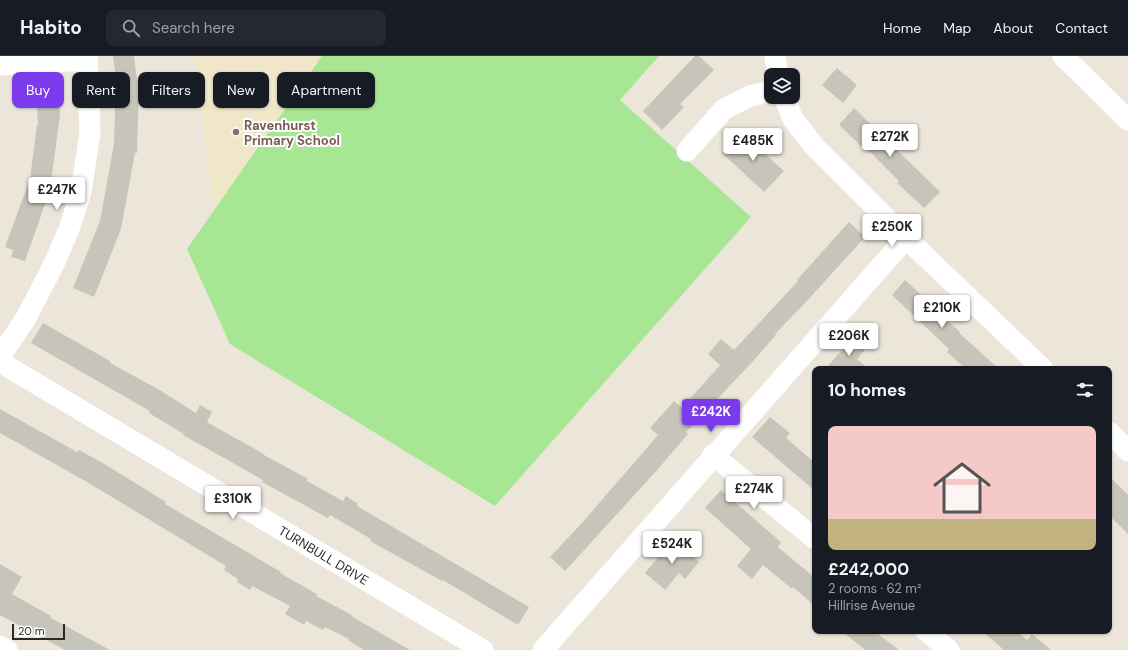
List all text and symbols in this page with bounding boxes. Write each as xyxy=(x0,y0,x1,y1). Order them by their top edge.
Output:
search box xyxy=(106,10,386,46)
text: Habito xyxy=(20,15,82,40)
icon: search xyxy=(120,17,142,39)
text: Search here xyxy=(152,18,235,38)
text: Home xyxy=(883,19,921,37)
text: Map xyxy=(943,19,971,37)
text: About xyxy=(993,19,1033,37)
text: Contact xyxy=(1055,19,1108,37)
map controls xyxy=(764,68,800,104)
button: layers xyxy=(764,68,800,104)
chip: Buy xyxy=(12,72,64,108)
chip: Rent xyxy=(72,72,130,108)
chip: Filters xyxy=(138,72,205,108)
chip: New xyxy=(213,72,269,108)
chip: Apartment xyxy=(277,72,375,108)
place label: Ravenhurst Primary School xyxy=(244,117,340,149)
pin: £272K xyxy=(862,124,918,158)
marker: Ravenhurst Primary School xyxy=(231,127,241,137)
pin: £485K xyxy=(725,128,781,162)
text: £272K xyxy=(871,128,909,145)
text: £485K xyxy=(732,132,774,149)
pin: £247K xyxy=(29,177,85,211)
text: £247K xyxy=(37,181,77,198)
pin: £250K xyxy=(864,214,920,248)
text: £250K xyxy=(871,218,913,235)
pin: £210K xyxy=(914,295,970,329)
text: £210K xyxy=(923,299,961,316)
pin: £206K xyxy=(821,323,877,357)
text: £206K xyxy=(828,327,870,344)
text: 10 homes xyxy=(828,379,906,401)
icon: filters xyxy=(1074,379,1096,401)
pin: £242K xyxy=(683,399,739,433)
text: £242K xyxy=(691,403,731,420)
icon: home xyxy=(926,452,998,524)
pin: £274K xyxy=(726,476,782,510)
text: £274K xyxy=(735,480,773,497)
pin: £310K xyxy=(205,486,261,520)
text: £310K xyxy=(214,490,252,507)
street label: TURNBULL DRIVE xyxy=(276,522,372,588)
pin: £524K xyxy=(644,531,700,565)
text: £524K xyxy=(652,535,692,552)
text: £242,000 xyxy=(828,558,909,580)
text: 2 rooms · 62 m² xyxy=(828,580,921,597)
text: Hillrise Avenue xyxy=(828,597,915,614)
scale bar xyxy=(12,622,65,641)
text: 20 m xyxy=(18,624,44,638)

